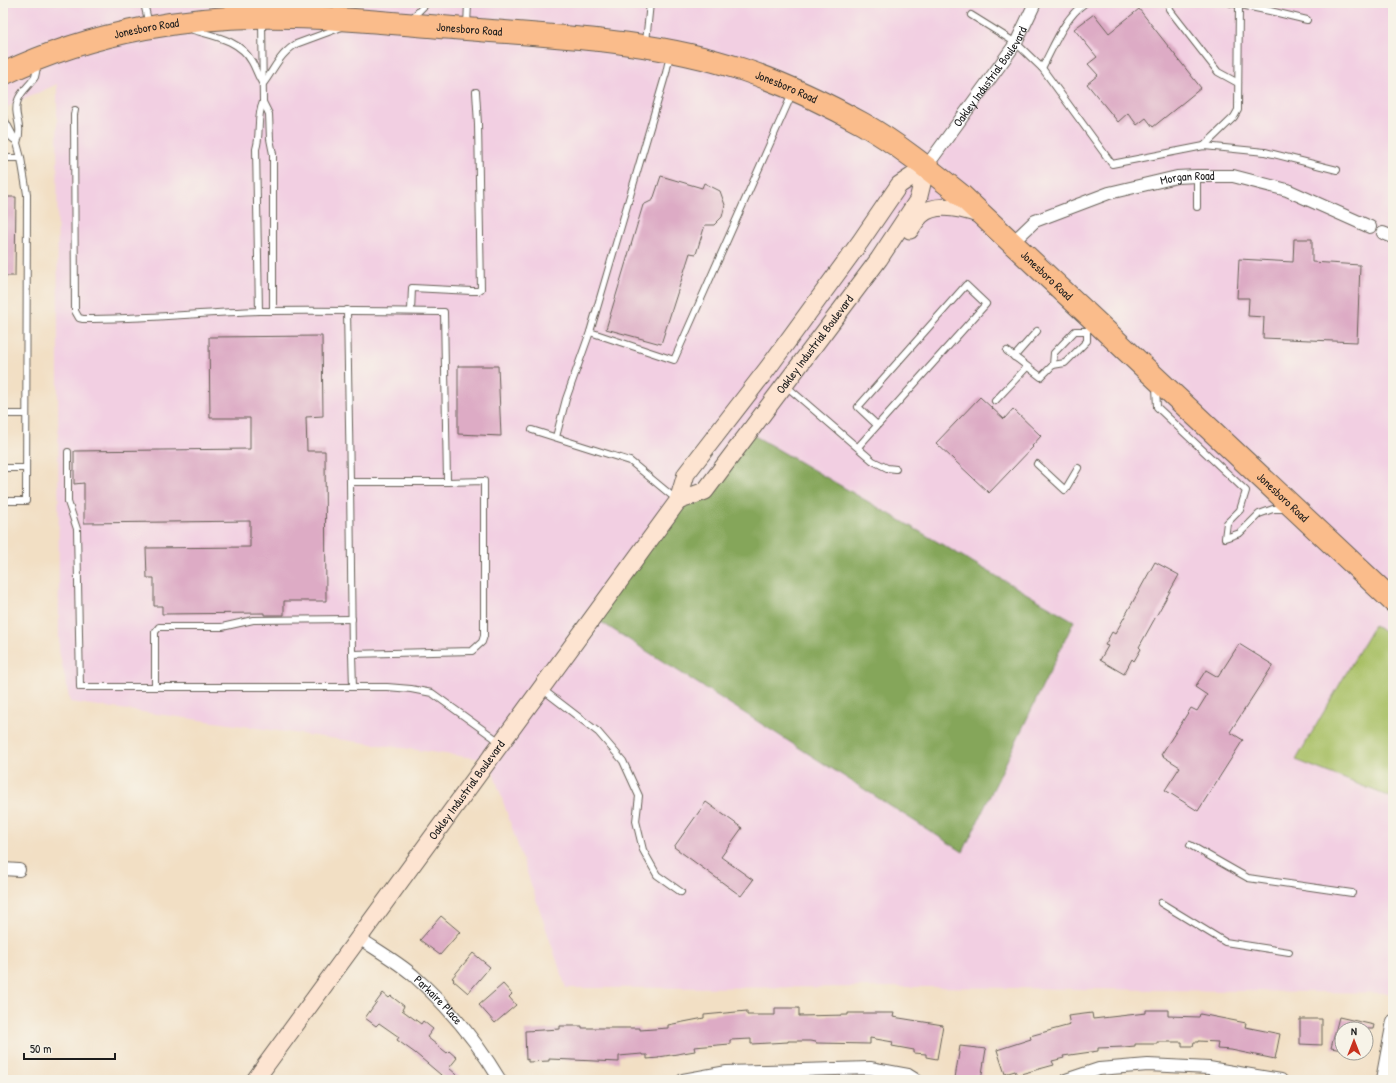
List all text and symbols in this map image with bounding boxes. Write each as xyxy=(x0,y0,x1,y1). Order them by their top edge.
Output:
street label: Jonesboro Road xyxy=(112,14,180,43)
street label: Jonesboro Road xyxy=(436,18,503,40)
street label: Oakley Industrial Boulevard xyxy=(949,23,1031,130)
street label: Jonesboro Road xyxy=(753,66,821,107)
street label: Morgan Road xyxy=(1158,167,1215,189)
street label: Jonesboro Road xyxy=(1017,246,1077,304)
street label: Oakley Industrial Boulevard xyxy=(772,291,857,397)
street label: Jonesboro Road xyxy=(1253,468,1313,526)
street label: Oakley Industrial Boulevard xyxy=(424,736,509,843)
street label: Parkaire Place xyxy=(411,971,467,1028)
north arrow xyxy=(1334,1021,1374,1061)
text: N xyxy=(1351,1024,1357,1038)
scale bar xyxy=(24,1035,115,1061)
text: 50 m xyxy=(30,1040,51,1057)

